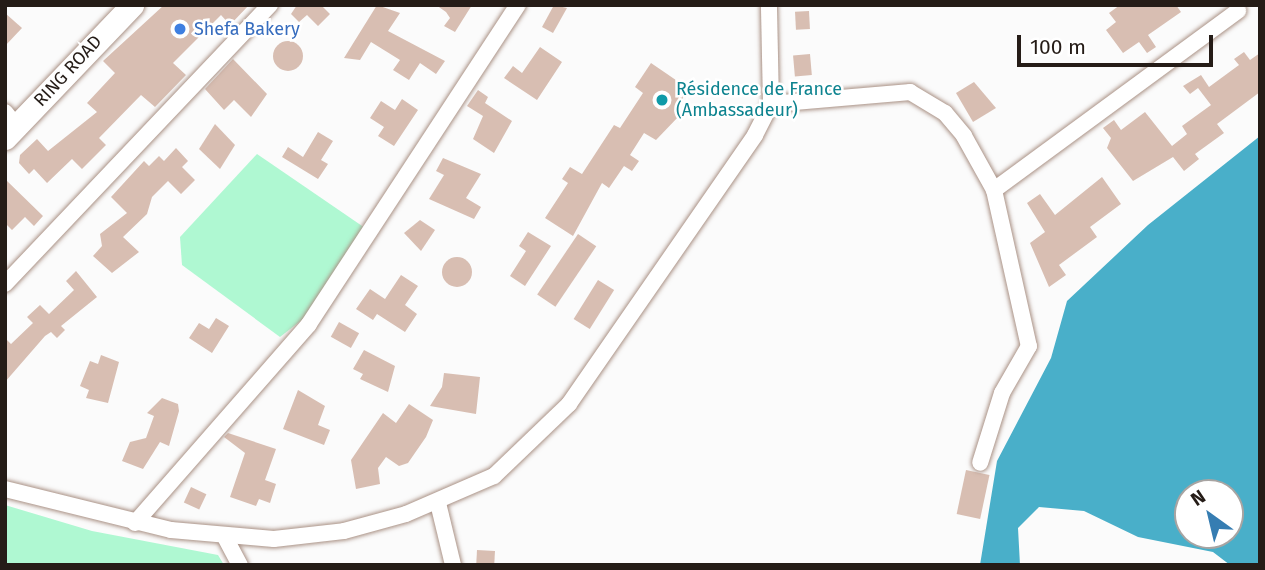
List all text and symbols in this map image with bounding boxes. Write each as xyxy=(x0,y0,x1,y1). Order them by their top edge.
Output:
place label: Shefa Bakery xyxy=(194,18,300,40)
marker: Shefa Bakery xyxy=(172,21,188,37)
scale bar xyxy=(1020,21,1216,65)
street label: RING ROAD xyxy=(30,31,106,111)
text: 100 m xyxy=(1030,34,1086,60)
place label: Résidence de France (Ambassadeur) xyxy=(676,79,842,122)
marker: Résidence de France (Ambassadeur) xyxy=(654,92,670,108)
north arrow xyxy=(1174,479,1244,549)
text: N xyxy=(1186,485,1210,511)

